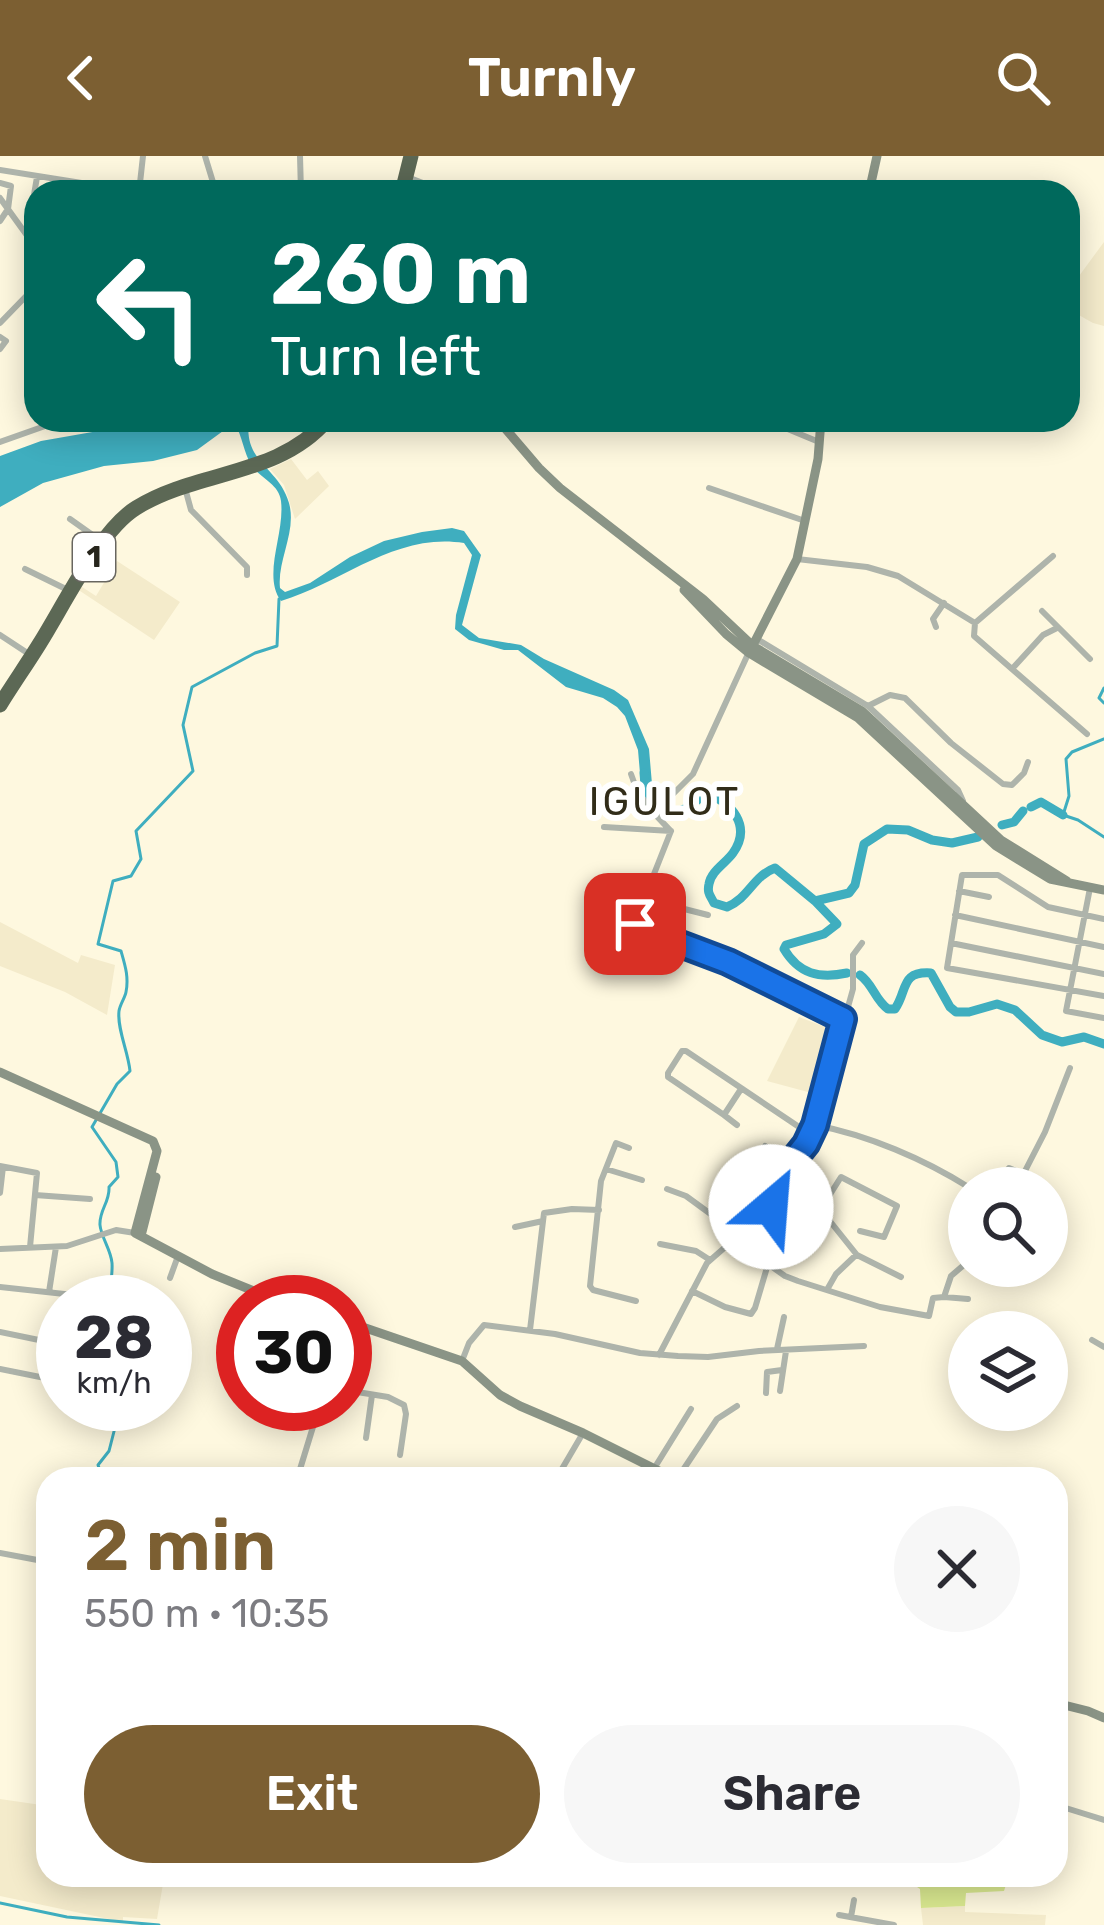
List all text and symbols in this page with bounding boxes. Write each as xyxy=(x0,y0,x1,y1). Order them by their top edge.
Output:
icon: back xyxy=(48,45,114,111)
icon: search xyxy=(990,45,1056,111)
text: Turnly xyxy=(468,46,636,110)
text: 260 m xyxy=(270,224,531,324)
icon: left xyxy=(72,228,228,384)
text: Turn left xyxy=(270,325,481,389)
road number: 1 xyxy=(73,533,115,581)
district label: IGULOT xyxy=(589,779,741,825)
pin xyxy=(584,873,686,975)
icon: arrive xyxy=(602,891,668,957)
position arrow xyxy=(708,1144,834,1270)
map controls xyxy=(948,1167,1068,1431)
button: search xyxy=(948,1167,1068,1287)
speed limit sign: 30 xyxy=(216,1275,372,1431)
text: 28 xyxy=(74,1302,154,1373)
button: layers xyxy=(948,1311,1068,1431)
text: km/h xyxy=(77,1365,151,1401)
text: 2 min xyxy=(84,1503,276,1588)
button: close xyxy=(894,1506,1020,1632)
text: 550 m · 10:35 xyxy=(84,1591,329,1637)
button: Exit xyxy=(84,1725,540,1863)
button: Share xyxy=(564,1725,1020,1863)

